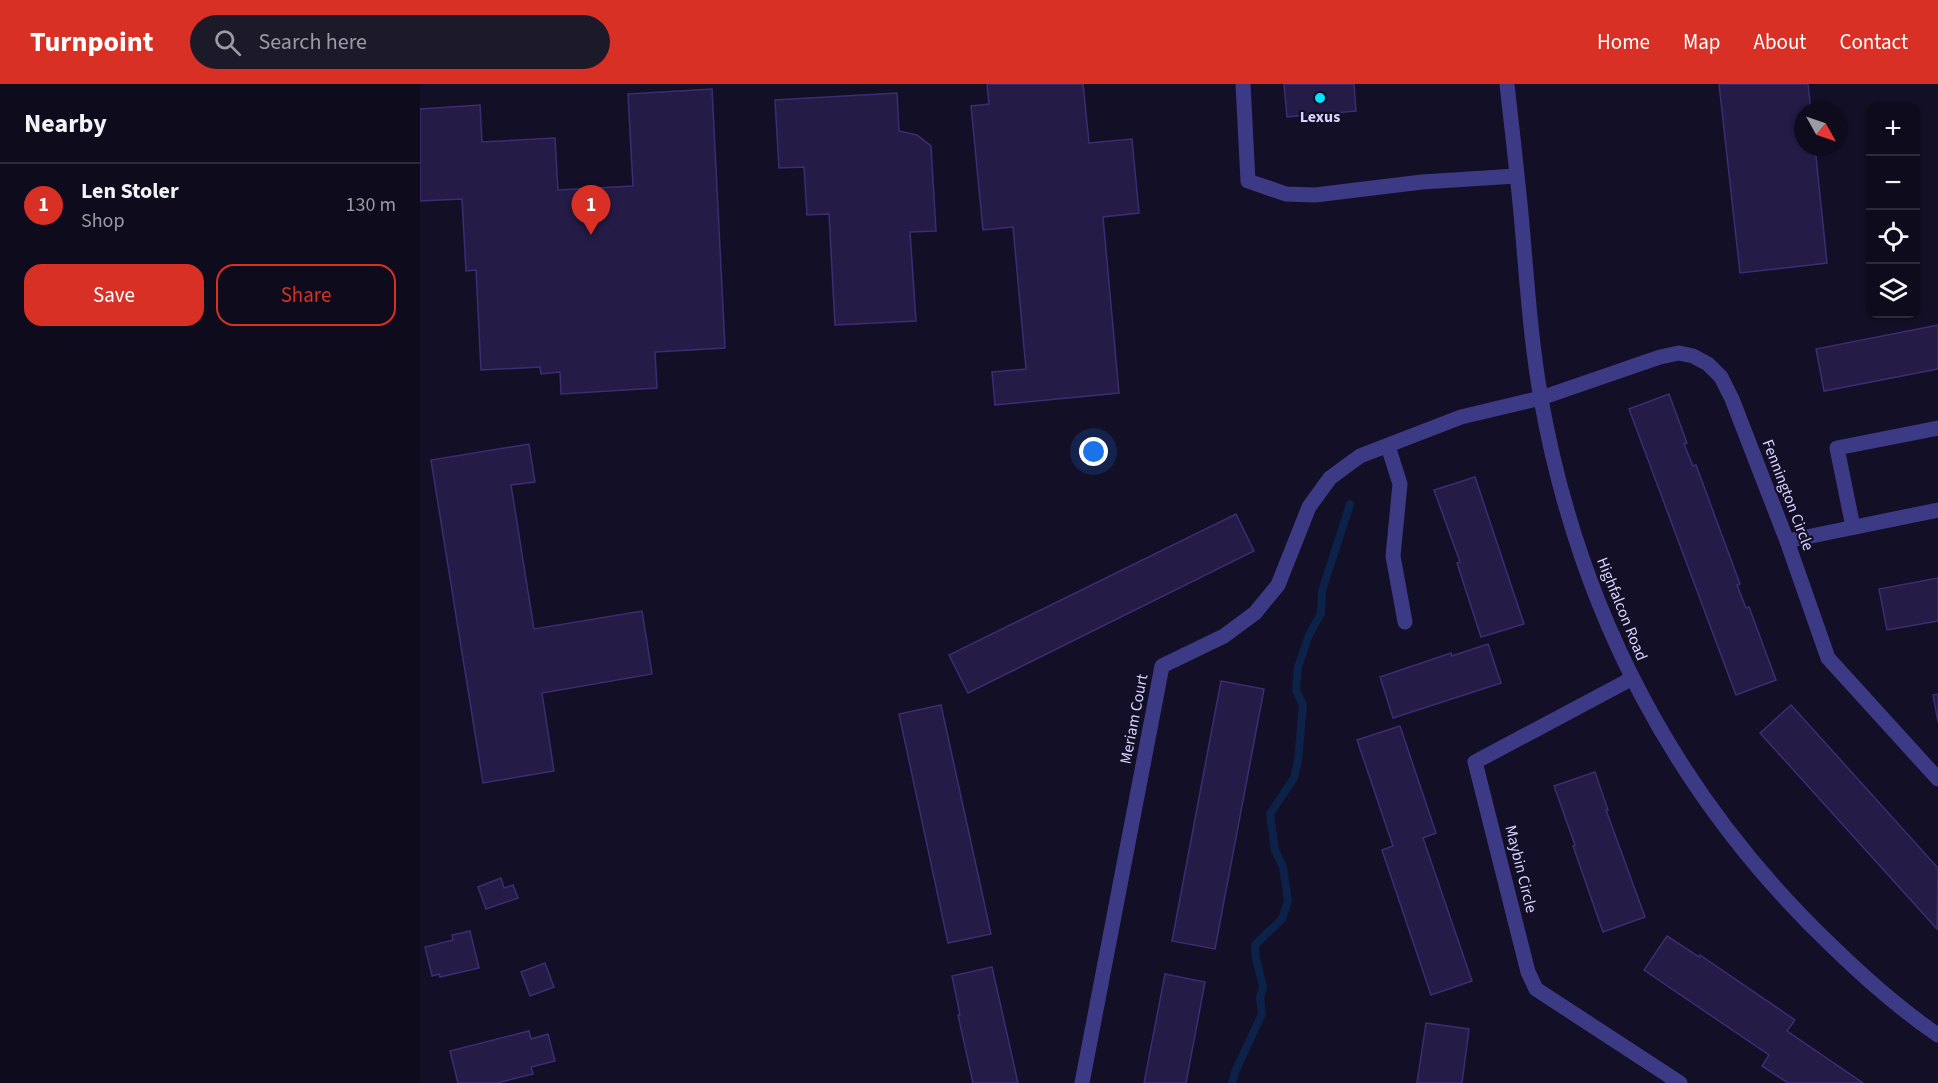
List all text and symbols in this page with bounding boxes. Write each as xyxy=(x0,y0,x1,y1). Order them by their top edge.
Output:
search box xyxy=(190,15,610,69)
text: Turnpoint xyxy=(30,22,154,62)
icon: search xyxy=(211,26,244,59)
text: Search here xyxy=(259,26,367,58)
text: Home xyxy=(1597,27,1650,57)
text: Map xyxy=(1683,27,1721,57)
text: About xyxy=(1754,27,1806,57)
text: Contact xyxy=(1839,27,1908,57)
marker: Lexus xyxy=(1313,91,1327,105)
north arrow xyxy=(1794,102,1848,156)
map controls xyxy=(1866,102,1920,318)
button: + xyxy=(1866,102,1920,156)
text: Nearby xyxy=(24,105,107,142)
place label: Lexus xyxy=(1300,106,1340,128)
button: − xyxy=(1866,156,1920,210)
text: Len Stoler xyxy=(81,175,179,207)
pin: 1 xyxy=(572,186,610,235)
text: 1 xyxy=(38,191,49,219)
text: 130 m xyxy=(346,191,396,219)
text: Shop xyxy=(81,207,125,235)
button: locate xyxy=(1866,210,1920,264)
button: Save xyxy=(24,264,204,326)
button: Share xyxy=(216,264,396,326)
button: layers xyxy=(1866,264,1920,318)
street label: Fennington Circle xyxy=(1757,436,1819,554)
your location xyxy=(1079,437,1108,466)
street label: Highfalcon Road xyxy=(1591,554,1653,664)
street label: Meriam Court xyxy=(1115,672,1154,766)
street label: Maybin Circle xyxy=(1499,823,1543,915)

